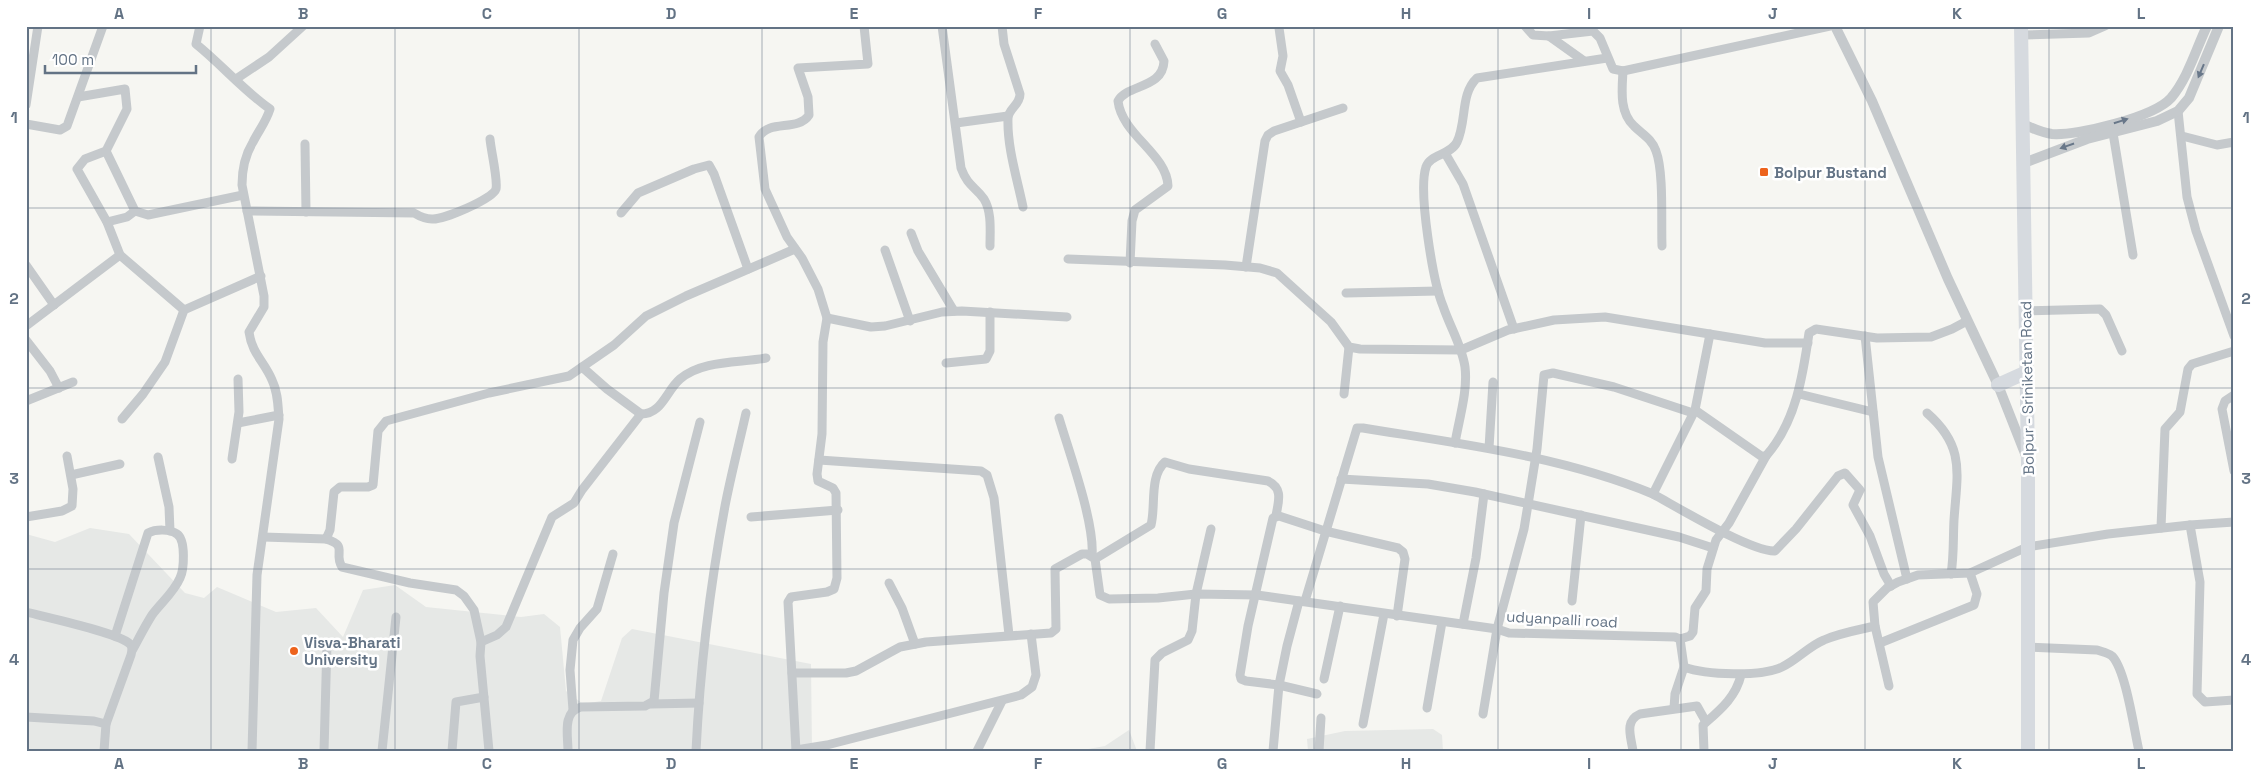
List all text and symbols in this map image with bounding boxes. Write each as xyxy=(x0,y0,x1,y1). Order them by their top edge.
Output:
text: A xyxy=(114,3,124,24)
text: B xyxy=(298,3,308,24)
text: C xyxy=(482,3,492,24)
text: D xyxy=(666,3,676,24)
text: E xyxy=(850,3,859,24)
text: F xyxy=(1034,3,1043,24)
text: G xyxy=(1217,3,1227,24)
text: H xyxy=(1401,3,1411,24)
text: I xyxy=(1587,3,1591,24)
text: J xyxy=(1768,3,1778,24)
text: K xyxy=(1952,3,1962,24)
text: L xyxy=(2137,3,2146,24)
scale bar xyxy=(45,42,196,74)
text: 100 m xyxy=(52,50,94,69)
one-way arrow xyxy=(2197,64,2205,79)
text: 1 xyxy=(10,107,18,128)
text: 1 xyxy=(2242,107,2250,128)
one-way arrow xyxy=(2114,117,2129,125)
one-way arrow xyxy=(2060,143,2075,150)
place label: Bolpur Bustand xyxy=(1774,163,1887,182)
marker: Bolpur Bustand xyxy=(1758,166,1770,178)
text: 2 xyxy=(9,288,19,309)
text: 2 xyxy=(2241,288,2251,309)
street label: Bolpur - Sriniketan Road xyxy=(2016,301,2038,475)
text: 3 xyxy=(9,468,19,489)
text: 3 xyxy=(2241,468,2251,489)
street label: udyanpalli road xyxy=(1506,607,1618,631)
place label: Visva-Bharati University xyxy=(304,633,400,669)
marker: Visva-Bharati University xyxy=(288,645,300,657)
text: 4 xyxy=(9,649,19,670)
text: 4 xyxy=(2241,649,2251,670)
text: A xyxy=(114,753,124,774)
text: B xyxy=(298,753,308,774)
text: C xyxy=(482,753,492,774)
text: D xyxy=(666,753,676,774)
text: E xyxy=(850,753,859,774)
text: F xyxy=(1034,753,1043,774)
text: G xyxy=(1217,753,1227,774)
text: H xyxy=(1401,753,1411,774)
text: I xyxy=(1587,753,1591,774)
text: J xyxy=(1768,753,1778,774)
text: K xyxy=(1952,753,1962,774)
text: L xyxy=(2137,753,2146,774)

